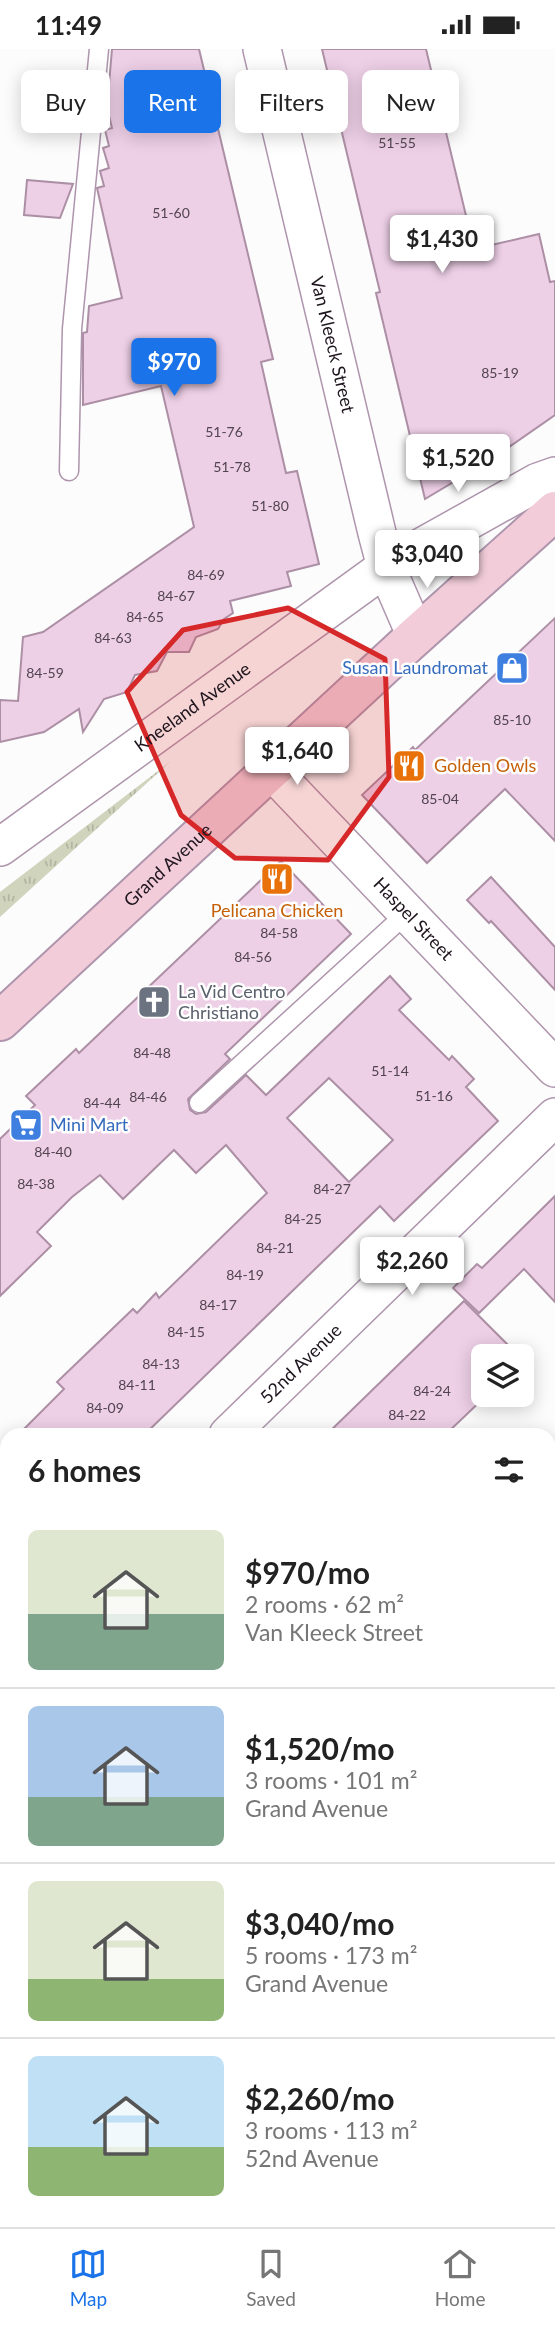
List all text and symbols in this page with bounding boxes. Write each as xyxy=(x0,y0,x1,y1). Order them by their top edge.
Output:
text: 11:49 xyxy=(35,9,102,41)
chip: Buy xyxy=(21,70,110,133)
chip: Rent xyxy=(124,70,221,133)
chip: Filters xyxy=(235,70,348,133)
chip: New xyxy=(362,70,459,133)
house number: 51-55 xyxy=(378,134,416,151)
house number: 51-60 xyxy=(152,204,190,221)
pin: $1,430 xyxy=(385,215,499,275)
text: $1,430 xyxy=(406,224,478,252)
street label: Van Kleeck Street xyxy=(306,274,360,415)
pin: $970 xyxy=(133,339,215,398)
text: $970 xyxy=(147,347,201,375)
house number: 85-19 xyxy=(481,364,519,381)
house number: 51-76 xyxy=(205,423,243,440)
pin: $1,520 xyxy=(401,435,515,494)
text: $1,520 xyxy=(422,443,494,471)
house number: 51-78 xyxy=(213,458,251,475)
house number: 51-80 xyxy=(251,497,289,514)
pin: $3,040 xyxy=(370,531,484,590)
text: $3,040 xyxy=(391,539,463,567)
house number: 84-69 xyxy=(187,566,225,583)
house number: 84-67 xyxy=(157,587,195,604)
house number: 84-65 xyxy=(126,608,164,625)
house number: 84-63 xyxy=(94,629,132,646)
shop icon: Susan Laundromat xyxy=(493,649,531,687)
place label: Susan Laundromat xyxy=(342,656,489,678)
street label: Kneeland Avenue xyxy=(130,657,254,756)
house number: 84-59 xyxy=(26,664,64,681)
house number: 85-10 xyxy=(493,711,531,728)
pin: $1,640 xyxy=(240,727,354,787)
text: $1,640 xyxy=(261,736,333,764)
restaurant icon: Golden Owls xyxy=(390,747,428,785)
place label: Golden Owls xyxy=(434,754,537,776)
house number: 85-04 xyxy=(421,790,459,807)
street label: Grand Avenue xyxy=(119,818,216,911)
restaurant icon: Pelicana Chicken xyxy=(258,860,296,898)
street label: Haspel Street xyxy=(369,872,459,965)
place label: Pelicana Chicken xyxy=(211,899,343,921)
house number: 84-58 xyxy=(260,924,298,941)
house number: 84-56 xyxy=(234,948,272,965)
place label: La Vid Centro Christiano xyxy=(178,980,285,1023)
church icon: La Vid Centro Christiano xyxy=(135,983,173,1021)
house number: 84-48 xyxy=(133,1044,171,1061)
house number: 51-14 xyxy=(371,1062,409,1079)
house number: 51-16 xyxy=(415,1087,453,1104)
house number: 84-46 xyxy=(129,1088,167,1105)
house number: 84-44 xyxy=(83,1094,121,1111)
supermarket icon: Mini Mart xyxy=(7,1106,45,1144)
place label: Mini Mart xyxy=(50,1113,129,1135)
house number: 84-40 xyxy=(34,1143,72,1160)
house number: 84-38 xyxy=(17,1175,55,1192)
house number: 84-27 xyxy=(313,1180,351,1197)
house number: 84-25 xyxy=(284,1210,322,1227)
pin: $2,260 xyxy=(355,1237,469,1297)
house number: 84-21 xyxy=(256,1239,294,1256)
text: $2,260 xyxy=(376,1246,448,1274)
house number: 84-19 xyxy=(226,1266,264,1283)
house number: 84-17 xyxy=(199,1296,237,1313)
street label: 52nd Avenue xyxy=(255,1319,346,1408)
house number: 84-15 xyxy=(167,1323,205,1340)
map controls xyxy=(471,1344,534,1407)
button: layers xyxy=(471,1344,534,1407)
house number: 84-13 xyxy=(142,1355,180,1372)
house number: 84-11 xyxy=(118,1376,156,1393)
house number: 84-24 xyxy=(413,1382,451,1399)
house number: 84-09 xyxy=(86,1399,124,1416)
house number: 84-22 xyxy=(388,1406,426,1423)
icon: filters xyxy=(490,1451,528,1489)
text: 6 homes xyxy=(28,1452,141,1488)
text: $970/mo xyxy=(245,1554,370,1590)
icon: home xyxy=(84,1558,168,1642)
text: 2 rooms · 62 m² xyxy=(245,1590,404,1618)
text: Van Kleeck Street xyxy=(245,1618,423,1646)
text: $1,520/mo xyxy=(245,1730,394,1766)
icon: home xyxy=(84,1734,168,1818)
text: 3 rooms · 101 m² xyxy=(245,1766,417,1794)
text: Grand Avenue xyxy=(245,1794,388,1822)
text: $3,040/mo xyxy=(245,1905,394,1941)
icon: home xyxy=(84,1909,168,1993)
text: 5 rooms · 173 m² xyxy=(245,1941,417,1969)
text: Grand Avenue xyxy=(245,1969,388,1997)
text: $2,260/mo xyxy=(245,2080,394,2116)
icon: home xyxy=(84,2084,168,2168)
text: 3 rooms · 113 m² xyxy=(245,2116,417,2144)
text: 52nd Avenue xyxy=(245,2144,379,2172)
tab: Map xyxy=(69,2245,107,2310)
tab: Saved xyxy=(246,2245,296,2310)
tab: Home xyxy=(435,2245,486,2310)

